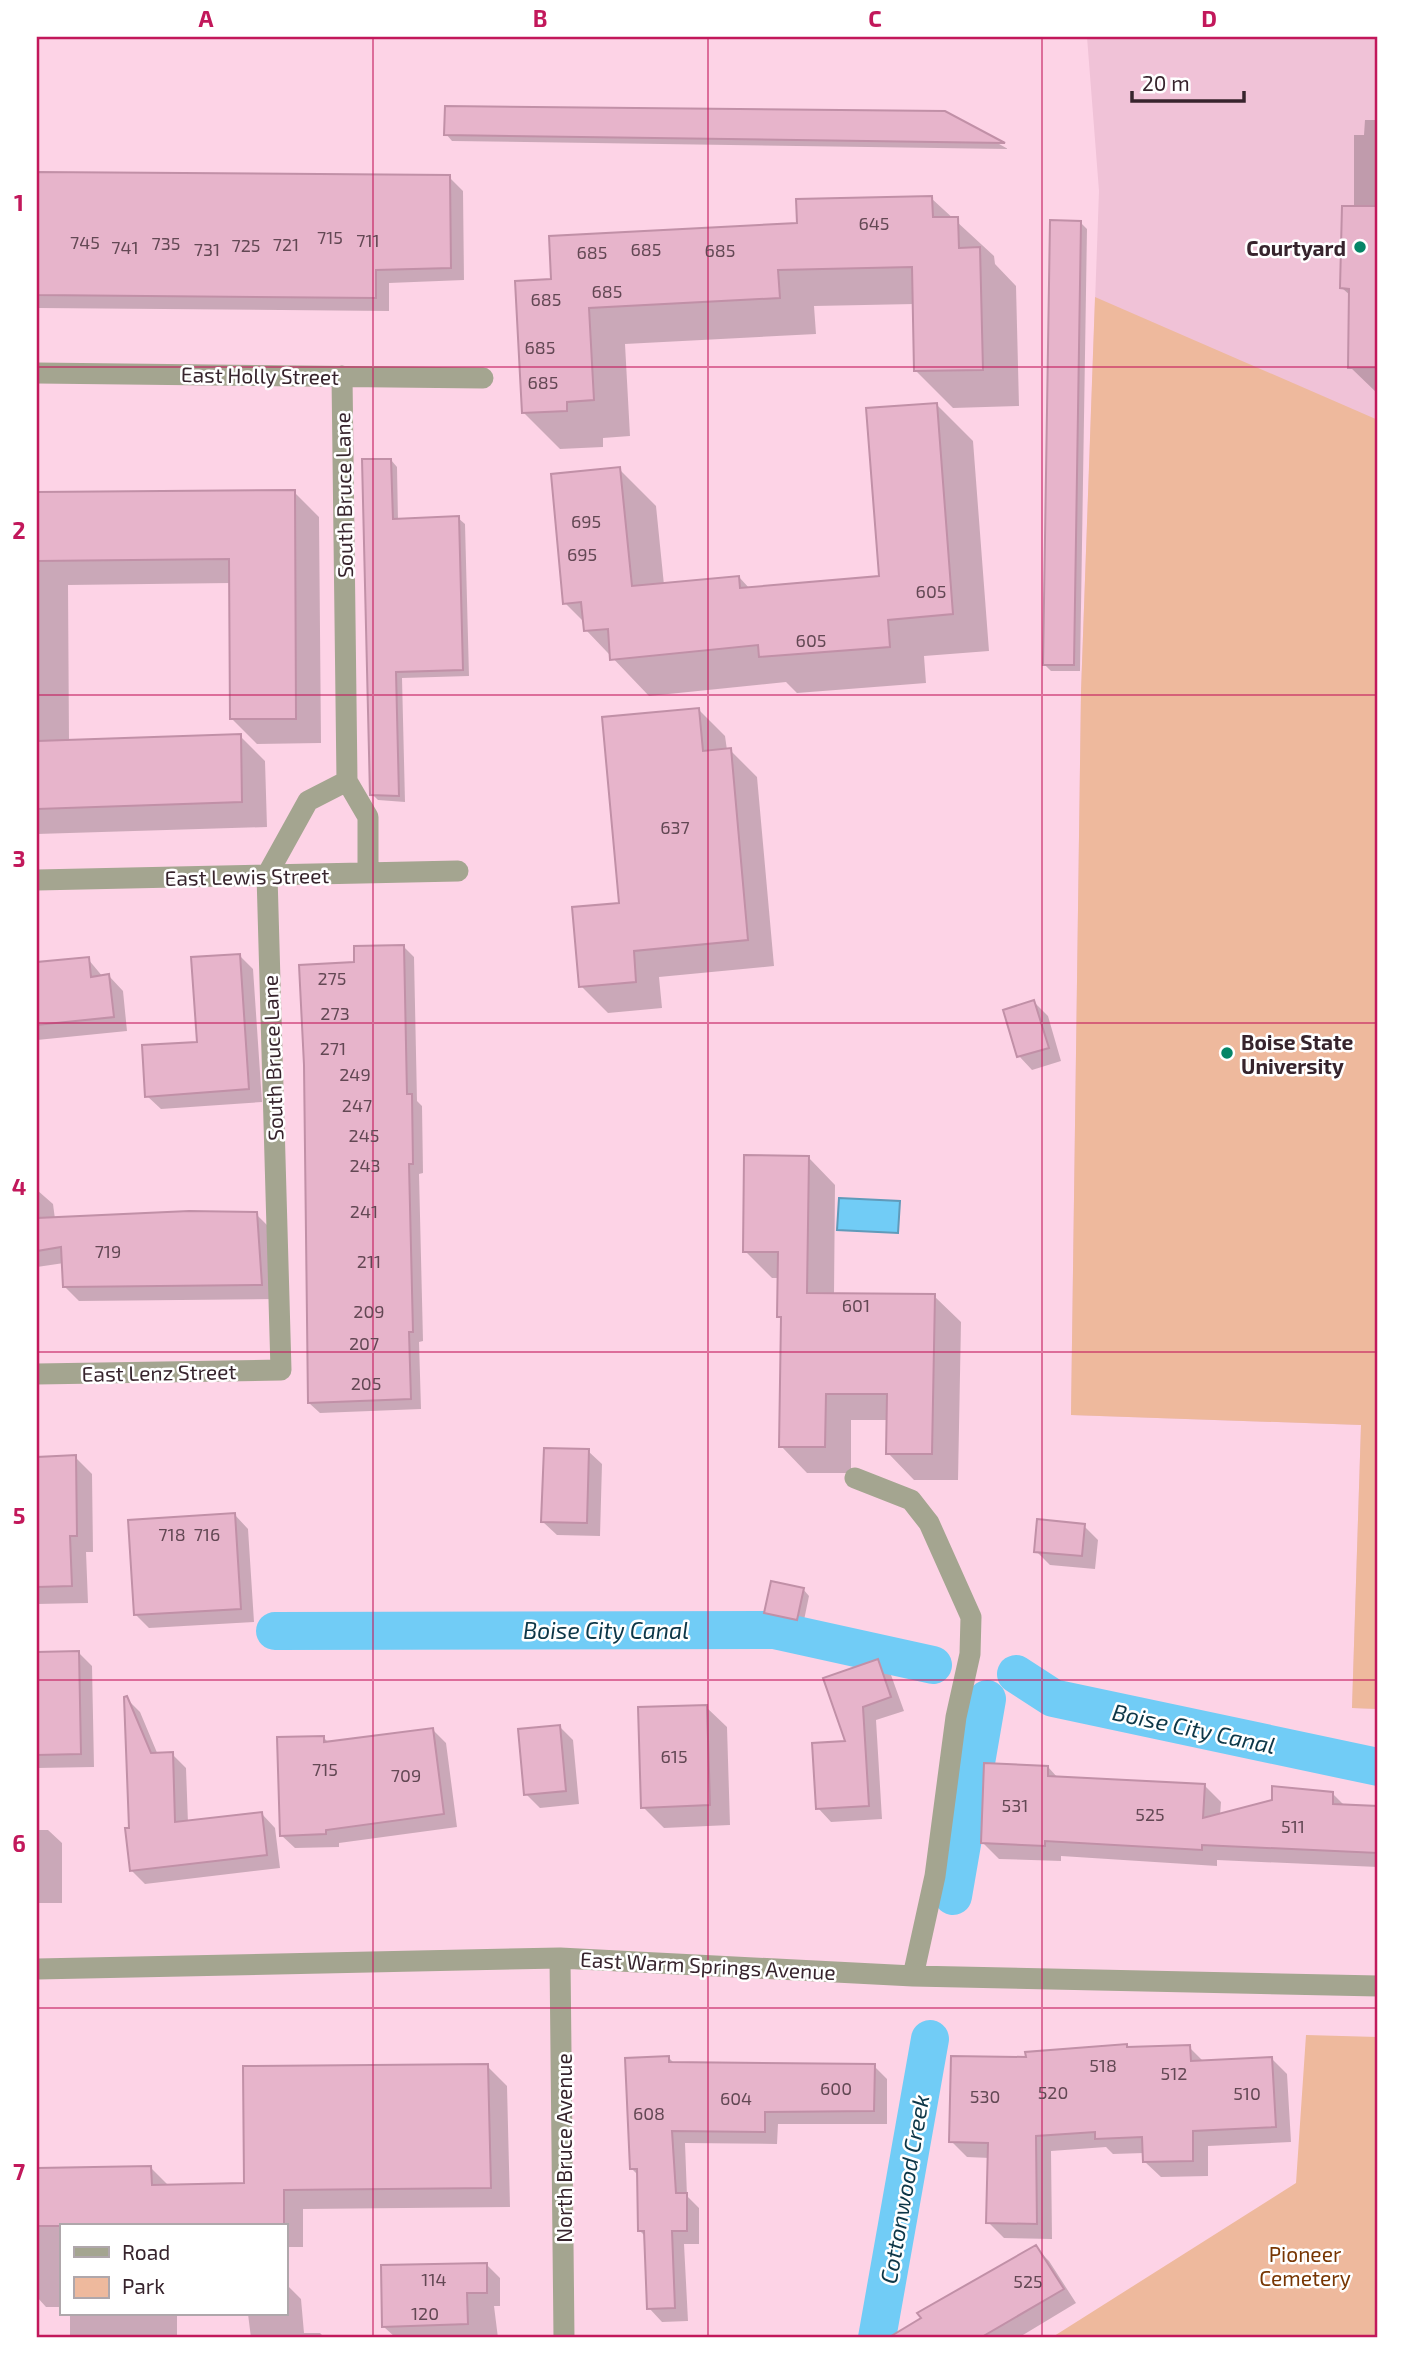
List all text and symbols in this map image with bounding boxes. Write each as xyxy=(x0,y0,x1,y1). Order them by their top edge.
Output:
text: A xyxy=(198,4,214,32)
text: B xyxy=(533,4,547,32)
text: C xyxy=(868,4,882,32)
text: D xyxy=(1201,4,1217,32)
scale bar xyxy=(1132,60,1244,104)
text: 20 m xyxy=(1142,70,1190,95)
text: 1 xyxy=(14,188,24,216)
house number: 645 xyxy=(858,212,890,234)
house number: 715 xyxy=(317,226,343,248)
house number: 711 xyxy=(356,229,380,251)
house number: 745 xyxy=(70,231,100,253)
house number: 735 xyxy=(152,232,180,254)
house number: 721 xyxy=(273,233,299,255)
house number: 725 xyxy=(232,234,260,256)
place label: Courtyard xyxy=(1246,235,1346,261)
house number: 741 xyxy=(111,236,139,258)
house number: 731 xyxy=(194,238,220,260)
house number: 685 xyxy=(631,238,661,260)
house number: 685 xyxy=(705,239,735,261)
marker: Courtyard xyxy=(1352,239,1368,255)
house number: 685 xyxy=(577,241,607,263)
house number: 685 xyxy=(592,280,622,302)
house number: 685 xyxy=(531,288,561,310)
house number: 685 xyxy=(525,336,555,358)
street label: East Holly Street xyxy=(181,361,339,389)
house number: 685 xyxy=(528,371,558,393)
street label: South Bruce Lane xyxy=(329,412,357,578)
house number: 695 xyxy=(571,510,601,532)
text: 2 xyxy=(12,516,26,544)
house number: 695 xyxy=(567,543,597,565)
house number: 605 xyxy=(916,580,946,602)
house number: 605 xyxy=(796,629,826,651)
house number: 637 xyxy=(660,816,690,838)
text: 3 xyxy=(12,844,26,872)
street label: East Lewis Street xyxy=(164,862,330,890)
house number: 275 xyxy=(318,967,346,989)
street label: South Bruce Lane xyxy=(257,975,287,1141)
house number: 273 xyxy=(320,1002,350,1024)
place label: Boise State University xyxy=(1241,1029,1354,1079)
house number: 271 xyxy=(320,1037,346,1059)
marker: Boise State University xyxy=(1219,1045,1235,1061)
house number: 249 xyxy=(339,1063,371,1085)
house number: 247 xyxy=(342,1094,372,1116)
house number: 245 xyxy=(349,1124,379,1146)
house number: 243 xyxy=(349,1154,381,1176)
text: 4 xyxy=(12,1172,26,1200)
house number: 241 xyxy=(350,1200,378,1222)
house number: 719 xyxy=(95,1240,121,1262)
house number: 211 xyxy=(357,1250,381,1272)
house number: 601 xyxy=(842,1294,870,1316)
house number: 209 xyxy=(353,1300,385,1322)
house number: 207 xyxy=(349,1332,379,1354)
street label: East Lenz Street xyxy=(81,1358,237,1386)
house number: 205 xyxy=(351,1372,381,1394)
text: 5 xyxy=(13,1501,25,1529)
house number: 718 xyxy=(158,1523,186,1545)
house number: 716 xyxy=(194,1523,220,1545)
water label: Boise City Canal xyxy=(523,1616,689,1644)
water label: Boise City Canal xyxy=(1110,1697,1278,1759)
house number: 615 xyxy=(660,1745,688,1767)
house number: 715 xyxy=(312,1758,338,1780)
house number: 709 xyxy=(391,1764,421,1786)
house number: 531 xyxy=(1002,1794,1028,1816)
house number: 525 xyxy=(1135,1803,1165,1825)
house number: 511 xyxy=(1281,1815,1305,1837)
text: 6 xyxy=(12,1829,26,1857)
street label: East Warm Springs Avenue xyxy=(580,1946,836,1984)
street label: North Bruce Avenue xyxy=(551,2053,576,2243)
house number: 518 xyxy=(1089,2054,1117,2076)
house number: 512 xyxy=(1161,2062,1187,2084)
house number: 600 xyxy=(820,2077,852,2099)
house number: 520 xyxy=(1038,2081,1068,2103)
house number: 510 xyxy=(1233,2082,1261,2104)
house number: 530 xyxy=(970,2085,1000,2107)
house number: 604 xyxy=(720,2087,752,2109)
water label: Cottonwood Creek xyxy=(874,2092,934,2286)
house number: 608 xyxy=(633,2102,665,2124)
text: 7 xyxy=(13,2157,25,2185)
legend xyxy=(60,2224,287,2316)
text: Road xyxy=(122,2239,170,2264)
park label: Pioneer Cemetery xyxy=(1259,2241,1351,2290)
house number: 114 xyxy=(421,2268,447,2290)
house number: 525 xyxy=(1013,2270,1043,2292)
text: Park xyxy=(122,2273,165,2298)
house number: 120 xyxy=(411,2302,439,2324)

